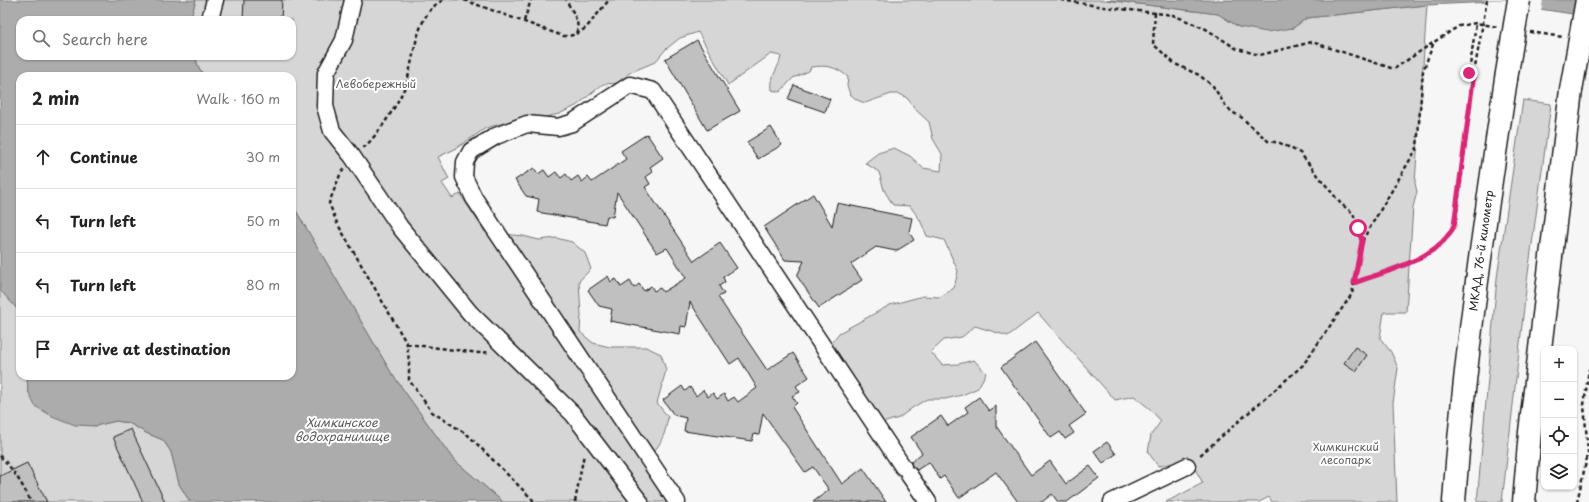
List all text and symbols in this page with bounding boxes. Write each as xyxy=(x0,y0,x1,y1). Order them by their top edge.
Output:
search box xyxy=(16,16,296,60)
icon: search xyxy=(30,27,52,49)
text: Search here xyxy=(62,27,148,50)
route end xyxy=(1460,64,1478,82)
park label: Левобережный xyxy=(336,75,416,92)
text: 2 min xyxy=(32,85,79,111)
text: Walk · 160 m xyxy=(197,89,280,108)
text: Continue xyxy=(70,145,138,168)
icon: ahead xyxy=(32,146,54,168)
text: 30 m xyxy=(246,147,280,166)
street label: МКАД, 76-й километр xyxy=(1464,189,1498,312)
text: Turn left xyxy=(70,209,136,232)
icon: left xyxy=(32,210,54,232)
text: 50 m xyxy=(246,211,280,230)
route start xyxy=(1349,219,1367,237)
text: Turn left xyxy=(70,273,136,296)
icon: left xyxy=(32,274,54,296)
text: 80 m xyxy=(246,275,280,294)
text: Arrive at destination xyxy=(70,337,231,360)
icon: arrive xyxy=(32,338,54,360)
map controls xyxy=(1541,346,1577,490)
button: + xyxy=(1541,346,1577,382)
button: − xyxy=(1541,382,1577,418)
water label: Химкинское водохранилище xyxy=(295,413,390,445)
button: locate xyxy=(1541,418,1577,454)
park label: Химкинский лесопарк xyxy=(1313,438,1379,468)
button: layers xyxy=(1541,454,1577,490)

